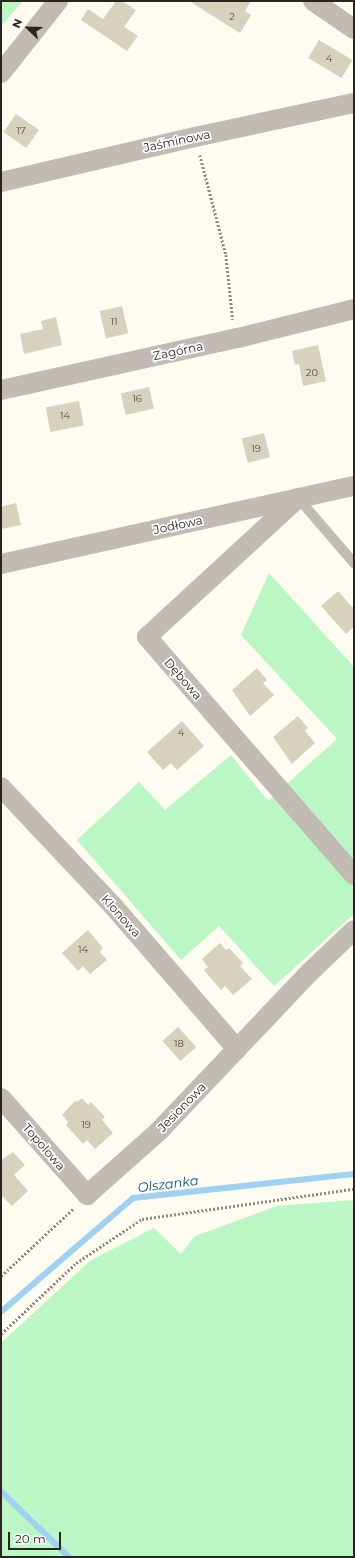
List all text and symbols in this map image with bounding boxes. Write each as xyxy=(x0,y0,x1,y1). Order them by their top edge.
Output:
north arrow xyxy=(8,8,48,48)
house number: 2 xyxy=(229,11,235,23)
text: N xyxy=(9,16,25,30)
house number: 4 xyxy=(326,53,332,65)
house number: 17 xyxy=(16,125,26,137)
street label: Jaśminowa xyxy=(142,127,212,155)
house number: 11 xyxy=(110,316,118,328)
street label: Zagórna xyxy=(152,339,204,363)
house number: 20 xyxy=(306,367,318,379)
house number: 16 xyxy=(132,393,142,405)
house number: 14 xyxy=(60,410,70,422)
house number: 19 xyxy=(251,443,261,455)
street label: Jodłowa xyxy=(152,513,204,537)
street label: Dębowa xyxy=(161,655,205,703)
house number: 4 xyxy=(178,727,184,739)
street label: Klonowa xyxy=(98,892,144,940)
house number: 14 xyxy=(78,944,88,956)
house number: 18 xyxy=(174,1038,184,1050)
street label: Jesionowa xyxy=(155,1079,209,1135)
house number: 19 xyxy=(81,1119,91,1131)
street label: Topolowa xyxy=(20,1121,68,1173)
water label: Olszanka xyxy=(137,1173,199,1195)
scale bar xyxy=(10,1524,63,1550)
text: 20 m xyxy=(15,1531,46,1546)

